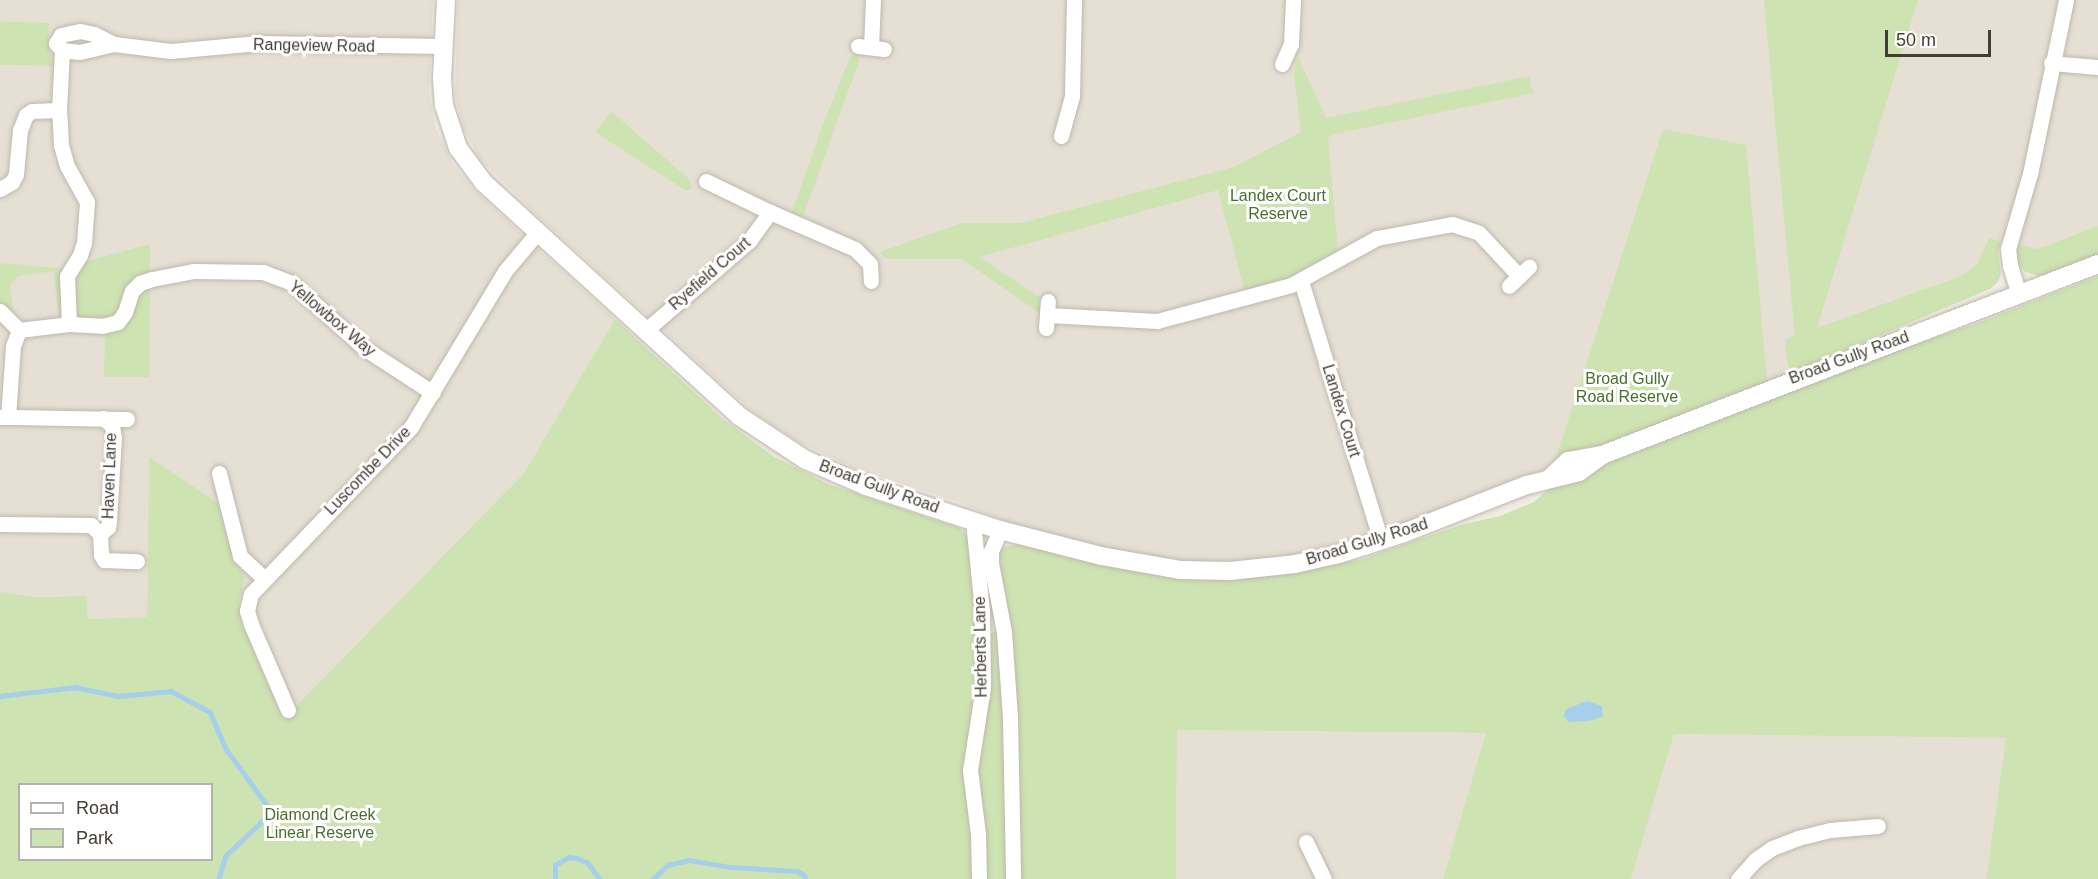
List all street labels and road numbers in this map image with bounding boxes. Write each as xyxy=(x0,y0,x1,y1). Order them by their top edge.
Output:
street label: Rangeview Road xyxy=(253,35,375,57)
street label: Ryefield Court xyxy=(665,234,755,314)
street label: Yellowbox Way xyxy=(285,277,379,361)
street label: Broad Gully Road xyxy=(1786,327,1912,389)
street label: Landex Court xyxy=(1318,362,1364,460)
street label: Luscombe Drive xyxy=(321,423,415,519)
street label: Haven Lane xyxy=(99,433,121,519)
street label: Broad Gully Road xyxy=(816,456,942,518)
street label: Broad Gully Road xyxy=(1304,514,1430,570)
street label: Herberts Lane xyxy=(971,596,991,698)

